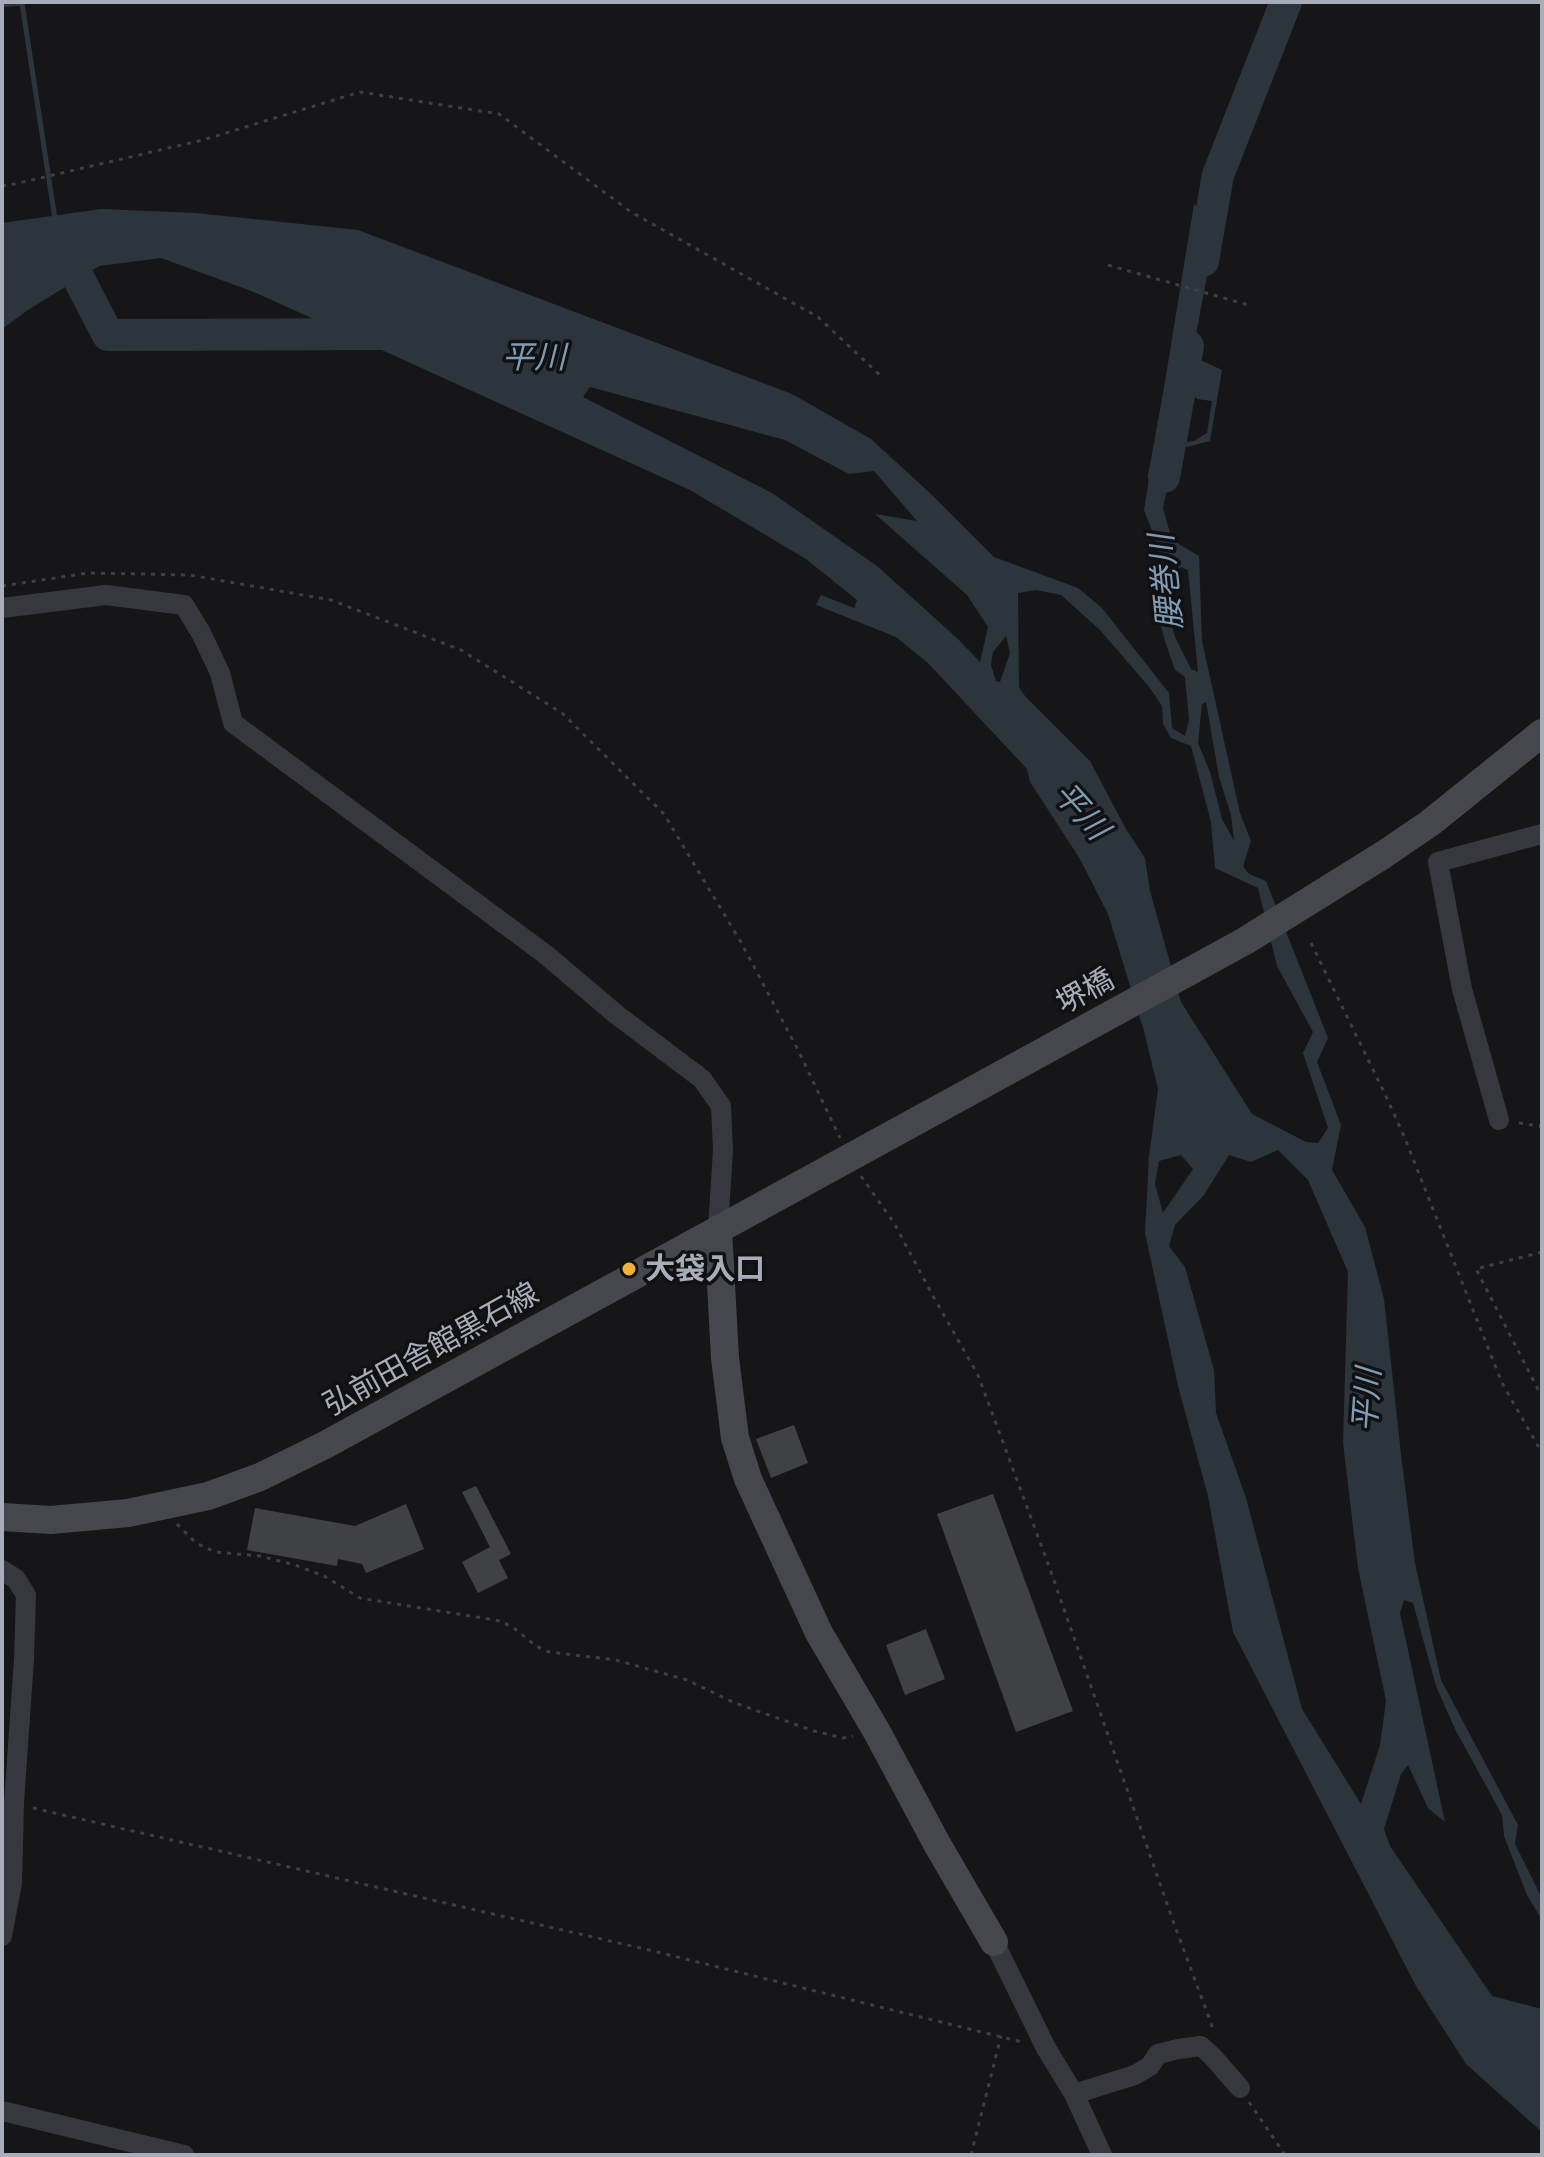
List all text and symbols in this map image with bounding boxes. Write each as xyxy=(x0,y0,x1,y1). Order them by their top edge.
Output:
water label: 平川 xyxy=(502,338,566,376)
water label: 腰巻川 xyxy=(1142,532,1190,632)
water label: 平川 xyxy=(1045,774,1117,848)
street label: 堺橋 xyxy=(1050,961,1120,1021)
place label: 大袋入口 xyxy=(645,1251,765,1287)
marker: 大袋入口 xyxy=(620,1260,638,1278)
street label: 弘前田舎館黒石線 xyxy=(317,1275,545,1423)
water label: 平川 xyxy=(1346,1367,1388,1433)

